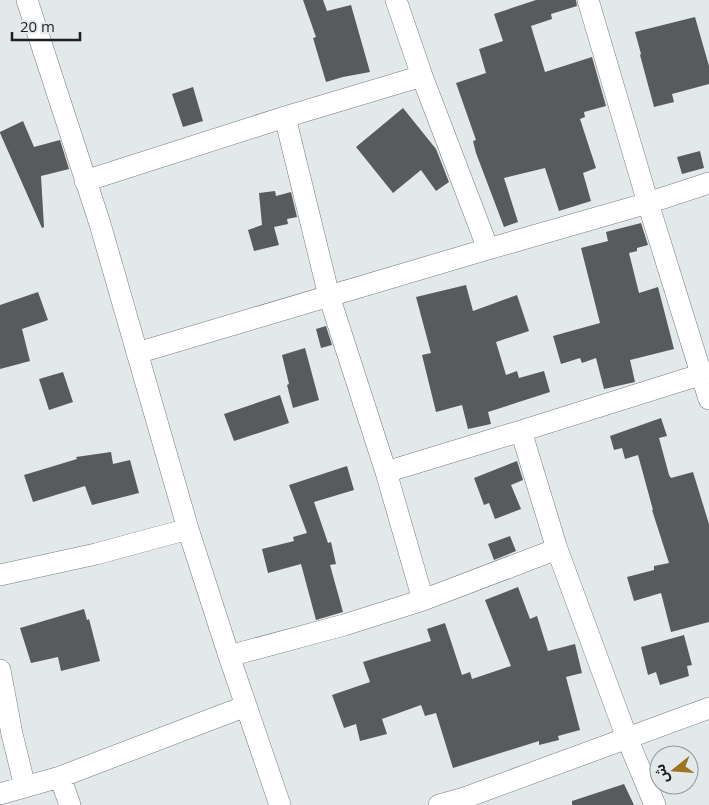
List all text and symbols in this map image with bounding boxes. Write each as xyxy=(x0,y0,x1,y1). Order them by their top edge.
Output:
scale bar xyxy=(12,10,80,42)
text: 20 m xyxy=(20,16,55,36)
north arrow xyxy=(649,745,699,795)
text: ش xyxy=(649,762,673,786)

